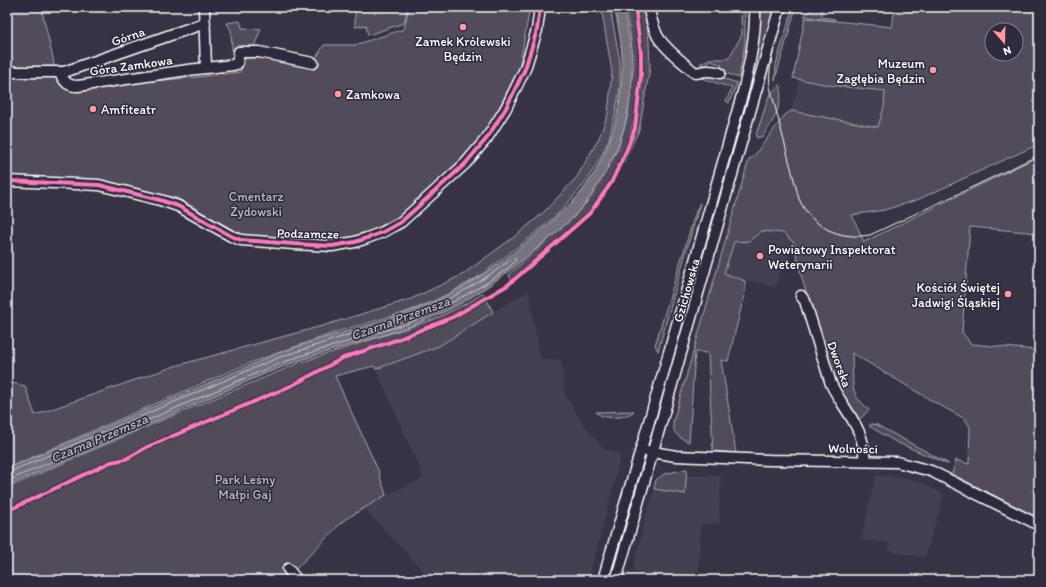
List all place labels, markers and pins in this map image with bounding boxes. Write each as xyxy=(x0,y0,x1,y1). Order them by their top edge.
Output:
marker: Zamek Królewski Będzin xyxy=(458,22,468,32)
place label: Zamek Królewski Będzin xyxy=(415,34,511,64)
place label: Muzeum Zagłębia Będzin xyxy=(837,56,926,86)
marker: Muzeum Zagłębia Będzin xyxy=(928,65,938,75)
place label: Zamkowa xyxy=(346,87,400,102)
marker: Zamkowa xyxy=(333,89,343,99)
place label: Amfiteatr xyxy=(101,102,157,117)
marker: Amfiteatr xyxy=(88,104,98,114)
place label: Powiatowy Inspektorat Weterynarii xyxy=(768,242,896,272)
marker: Powiatowy Inspektorat Weterynarii xyxy=(755,251,765,261)
place label: Kościół Świętej Jadwigi Śląskiej xyxy=(912,280,1000,310)
marker: Kościół Świętej Jadwigi Śląskiej xyxy=(1003,289,1013,299)

